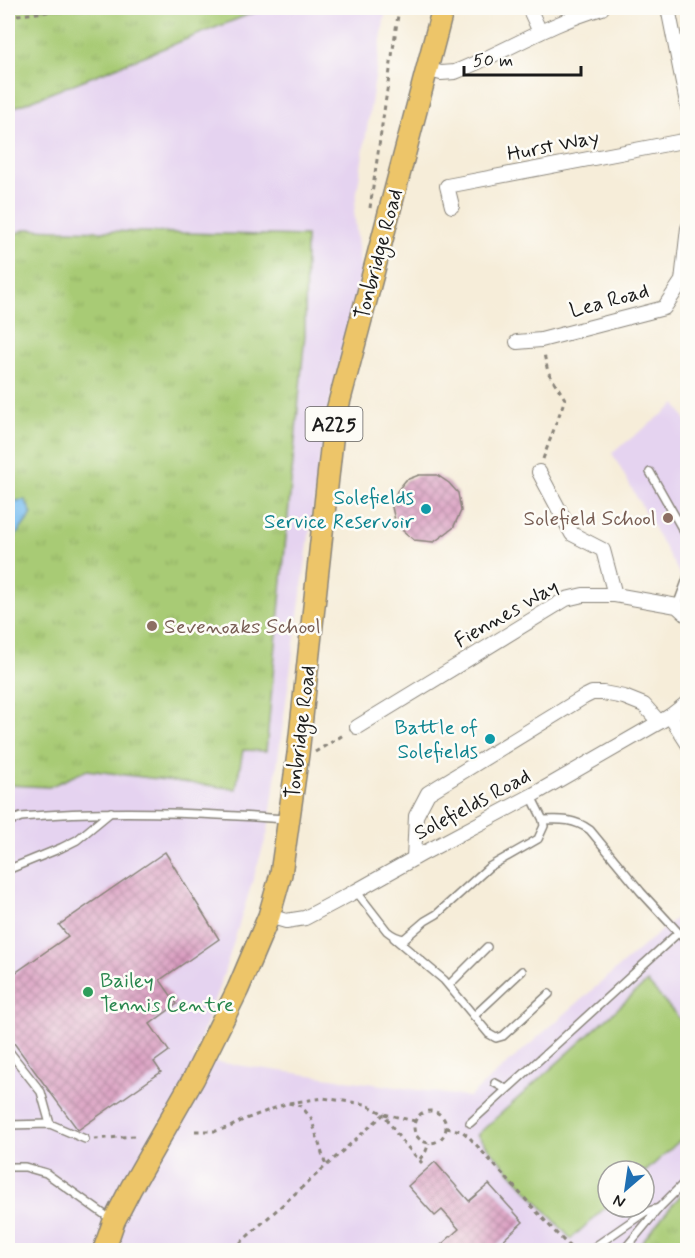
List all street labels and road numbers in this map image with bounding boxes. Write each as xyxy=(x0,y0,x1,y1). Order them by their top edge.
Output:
street label: Hurst Way xyxy=(505,123,602,169)
street label: Tonbridge Road xyxy=(348,186,411,323)
street label: Lea Road xyxy=(567,277,652,325)
road number: A225 xyxy=(306,407,362,441)
street label: Fiennes Way xyxy=(449,573,564,655)
street label: Tonbridge Road xyxy=(279,664,324,801)
street label: Solefields Road xyxy=(409,762,536,847)

